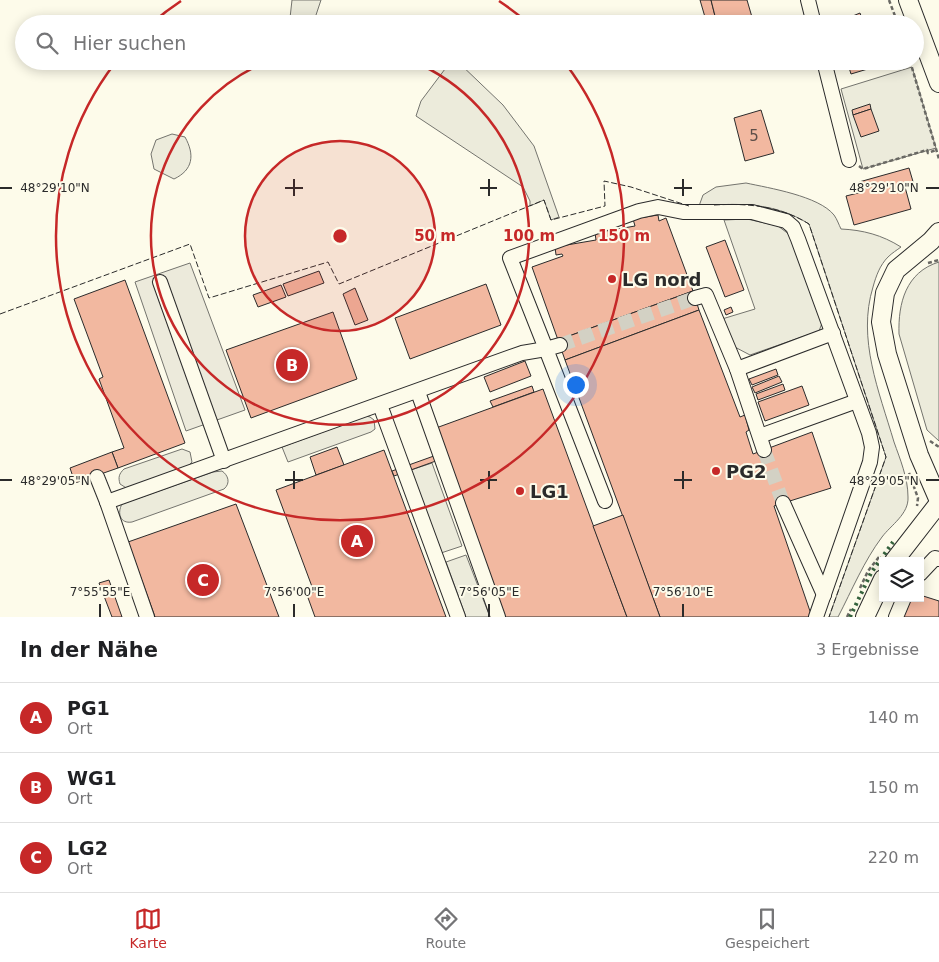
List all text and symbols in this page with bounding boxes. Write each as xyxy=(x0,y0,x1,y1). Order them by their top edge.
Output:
search box xyxy=(15,15,924,70)
icon: search xyxy=(33,29,61,57)
text: Hier suchen xyxy=(73,32,186,54)
house number: 5 xyxy=(749,127,759,145)
text: 48°29'10"N xyxy=(20,181,90,195)
text: 48°29'10"N xyxy=(849,181,919,195)
centre of rings xyxy=(331,227,349,245)
text: 50 m xyxy=(414,227,456,245)
text: 100 m xyxy=(503,227,555,245)
text: 150 m xyxy=(598,227,650,245)
place label: LG nord xyxy=(622,269,701,290)
marker: LG nord xyxy=(606,273,618,285)
pin: B xyxy=(276,346,308,384)
your location xyxy=(563,372,589,398)
place label: PG2 xyxy=(726,461,767,482)
marker: PG2 xyxy=(710,465,722,477)
text: 48°29'05"N xyxy=(20,474,90,488)
text: 48°29'05"N xyxy=(849,474,919,488)
place label: LG1 xyxy=(530,481,569,502)
marker: LG1 xyxy=(514,485,526,497)
pin: A xyxy=(341,522,373,560)
map controls xyxy=(879,557,924,602)
button: layers xyxy=(879,557,924,602)
pin: C xyxy=(187,561,219,599)
text: 7°55'55"E xyxy=(70,585,130,599)
text: 7°56'00"E xyxy=(264,585,324,599)
text: 7°56'05"E xyxy=(459,585,519,599)
text: 7°56'10"E xyxy=(653,585,713,599)
text: In der Nähe xyxy=(20,638,158,662)
text: 3 Ergebnisse xyxy=(816,640,919,659)
text: PG1 xyxy=(67,697,110,719)
text: A xyxy=(30,708,42,727)
text: 140 m xyxy=(868,708,919,727)
text: Ort xyxy=(67,719,92,738)
text: WG1 xyxy=(67,767,117,789)
text: B xyxy=(30,778,42,797)
text: 150 m xyxy=(868,778,919,797)
text: Ort xyxy=(67,789,92,808)
text: LG2 xyxy=(67,837,108,859)
text: C xyxy=(30,848,42,867)
text: 220 m xyxy=(868,848,919,867)
text: Ort xyxy=(67,859,92,878)
tab: Karte xyxy=(129,905,167,951)
tab: Route xyxy=(426,905,466,951)
tab: Gespeichert xyxy=(725,905,810,951)

